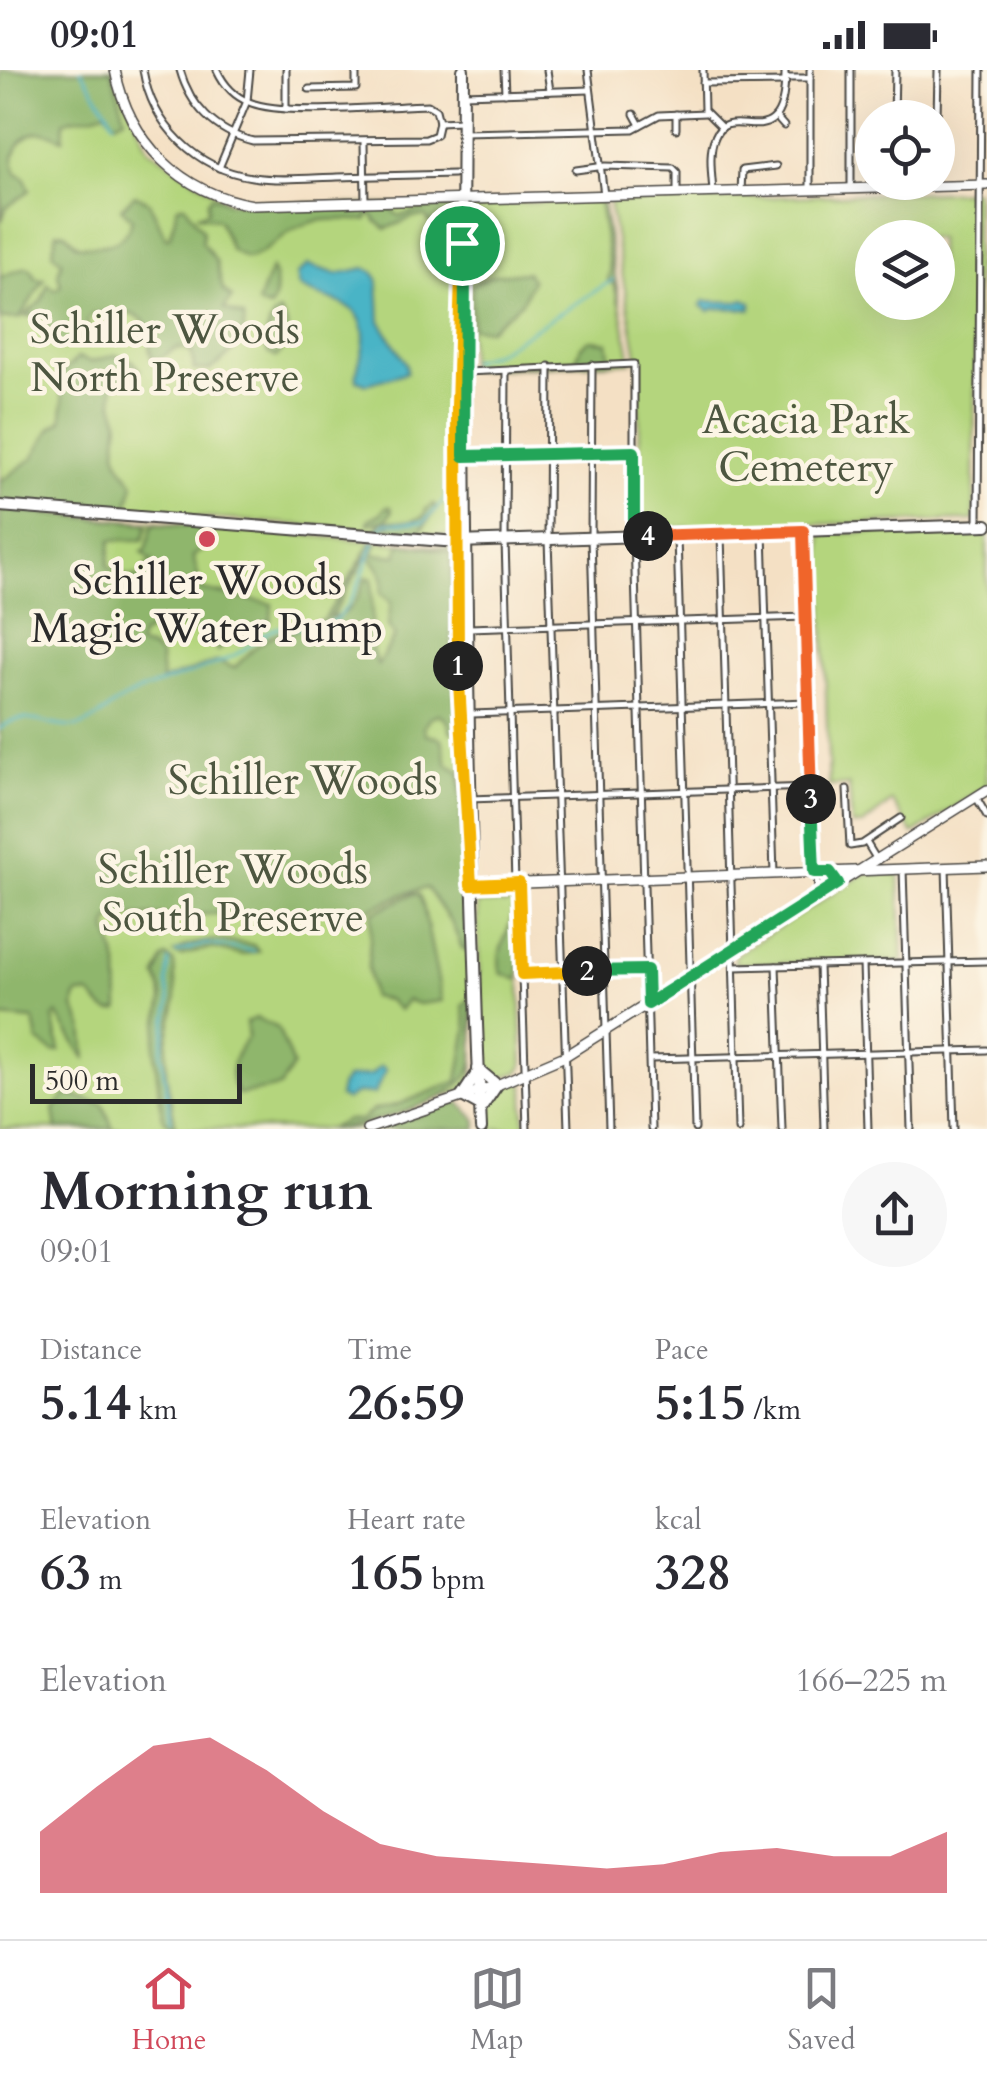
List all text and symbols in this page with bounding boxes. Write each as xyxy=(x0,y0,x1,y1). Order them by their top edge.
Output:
text: 09:01 xyxy=(50,9,139,61)
map controls xyxy=(855,100,955,320)
button: locate xyxy=(855,100,955,200)
pin xyxy=(420,201,505,286)
icon: arrive xyxy=(435,216,490,271)
button: layers xyxy=(855,220,955,320)
park label: Schiller Woods North Preserve xyxy=(30,301,300,406)
park label: Acacia Park Cemetery xyxy=(702,391,911,496)
pin: 4 xyxy=(623,511,673,561)
text: 4 xyxy=(641,517,655,555)
marker: Schiller Woods Magic Water Pump xyxy=(196,528,218,550)
place label: Schiller Woods Magic Water Pump xyxy=(31,552,383,657)
pin: 1 xyxy=(433,641,483,691)
text: 1 xyxy=(451,647,465,685)
park label: Schiller Woods xyxy=(168,752,438,809)
pin: 3 xyxy=(786,774,836,824)
text: 3 xyxy=(804,780,818,818)
park label: Schiller Woods South Preserve xyxy=(98,841,368,946)
pin: 2 xyxy=(562,946,612,996)
text: 2 xyxy=(580,952,594,990)
scale bar xyxy=(30,1059,242,1104)
text: 500 m xyxy=(45,1062,119,1100)
text: Morning run xyxy=(40,1155,373,1229)
button: share xyxy=(842,1162,947,1267)
text: 09:01 xyxy=(40,1230,114,1274)
text: Distance xyxy=(40,1331,142,1369)
text: Time xyxy=(347,1331,412,1369)
text: Pace xyxy=(655,1331,709,1369)
text: 5.14 xyxy=(40,1369,131,1437)
text: 26:59 xyxy=(347,1369,464,1437)
text: 5:15 xyxy=(655,1369,746,1437)
text: km xyxy=(131,1391,178,1429)
text: /km xyxy=(746,1391,801,1429)
text: Elevation xyxy=(40,1501,151,1539)
text: Heart rate xyxy=(347,1501,466,1539)
text: kcal xyxy=(655,1501,702,1539)
text: 63 xyxy=(40,1539,91,1607)
text: 165 xyxy=(347,1539,424,1607)
text: 328 xyxy=(655,1539,732,1607)
text: m xyxy=(91,1561,122,1599)
text: bpm xyxy=(424,1561,485,1599)
text: Elevation xyxy=(40,1659,167,1703)
text: 166–225 m xyxy=(795,1659,947,1703)
tab: Home xyxy=(132,1961,206,2059)
tab: Map xyxy=(470,1961,525,2059)
tab: Saved xyxy=(788,1961,855,2059)

